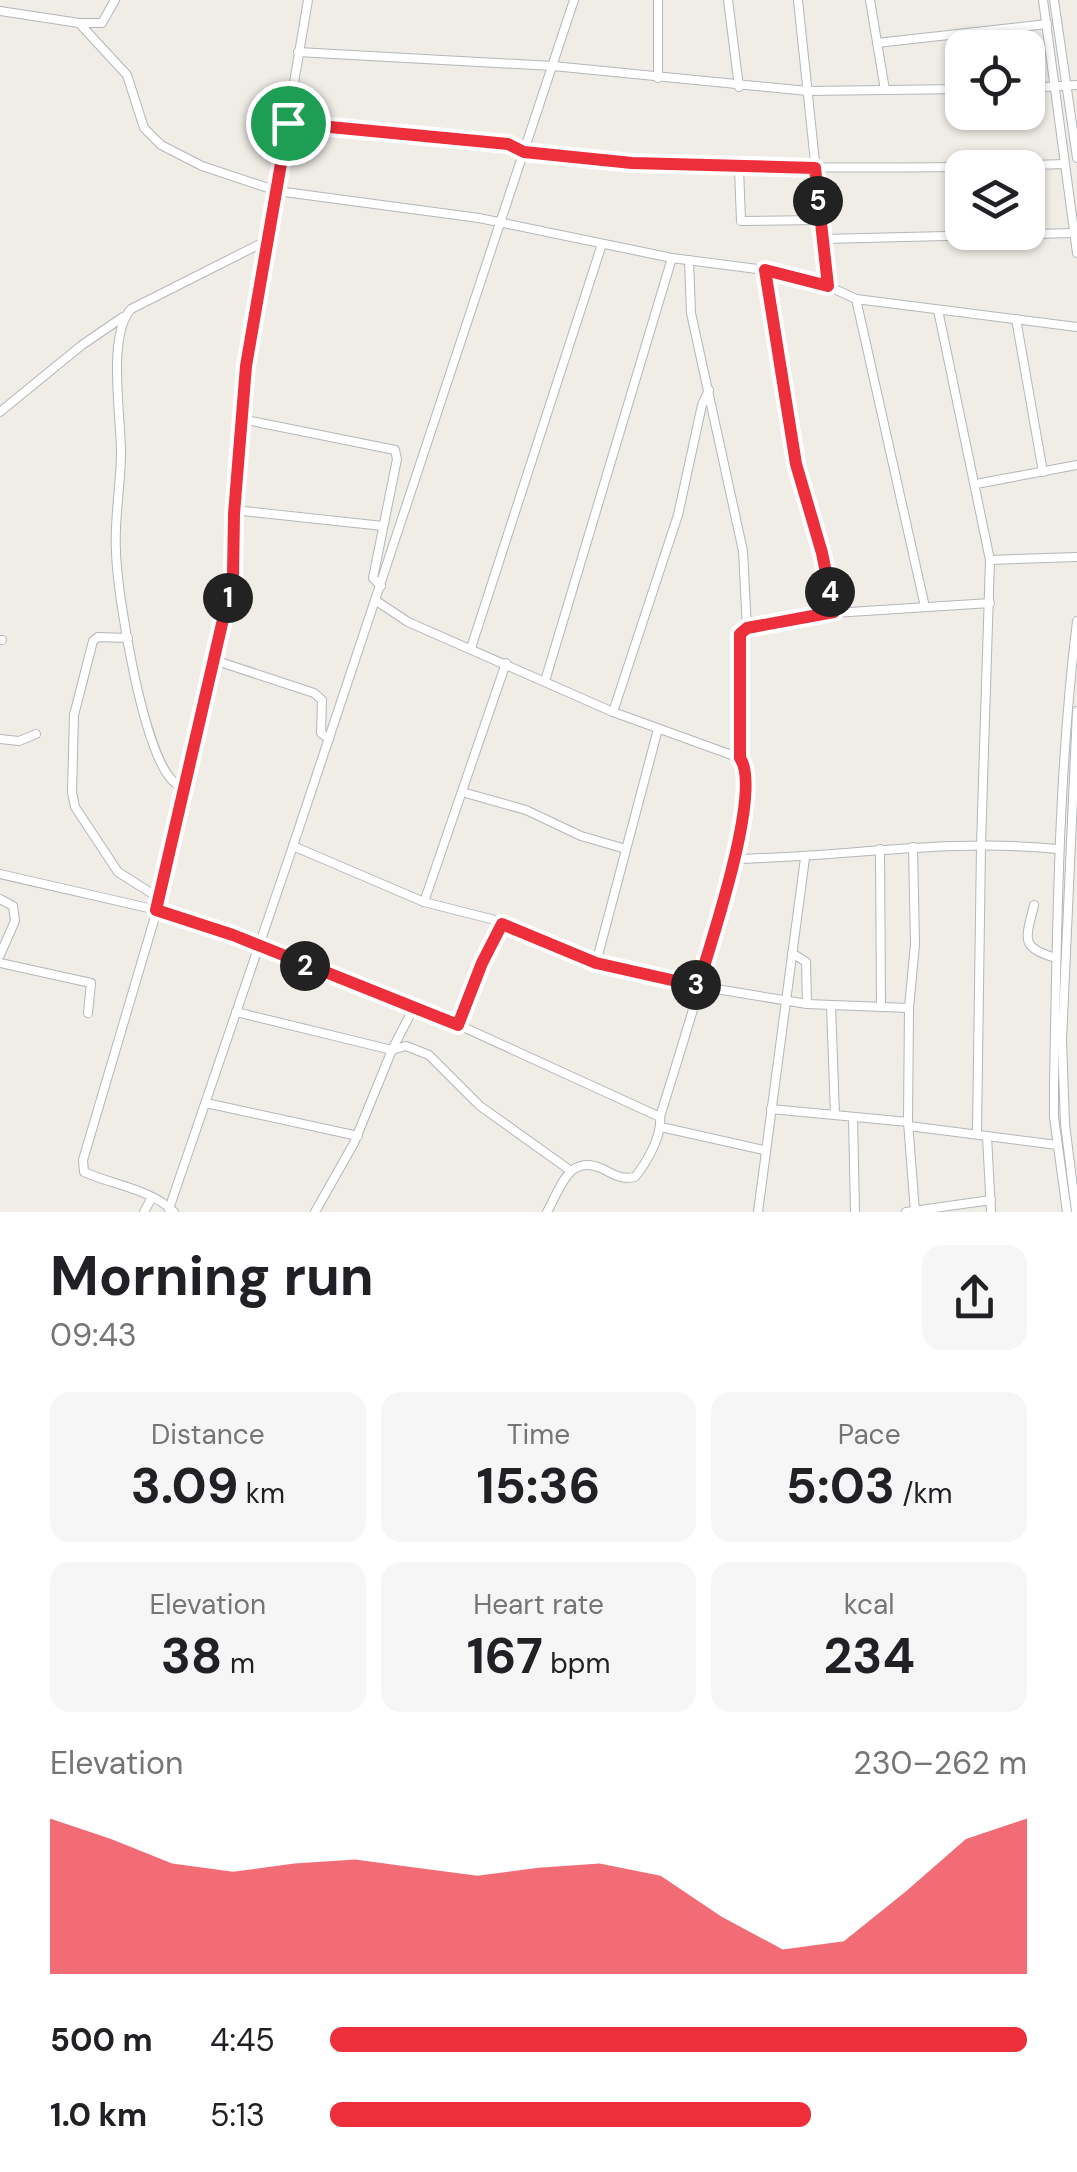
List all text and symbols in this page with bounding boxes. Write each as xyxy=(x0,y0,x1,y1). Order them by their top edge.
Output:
map controls xyxy=(945,30,1045,250)
button: locate xyxy=(945,30,1045,130)
pin xyxy=(246,81,331,166)
icon: arrive xyxy=(261,96,316,151)
button: layers xyxy=(945,150,1045,250)
pin: 5 xyxy=(793,176,843,226)
text: 5 xyxy=(809,182,827,219)
pin: 4 xyxy=(805,567,855,617)
pin: 1 xyxy=(203,573,253,623)
text: 4 xyxy=(821,573,839,610)
text: 1 xyxy=(223,579,233,616)
pin: 2 xyxy=(280,941,330,991)
text: 2 xyxy=(297,947,313,984)
pin: 3 xyxy=(671,960,721,1010)
text: 3 xyxy=(688,966,704,1003)
text: Morning run xyxy=(50,1240,374,1312)
button: share xyxy=(922,1245,1027,1350)
text: 09:43 xyxy=(50,1314,137,1356)
text: Distance xyxy=(151,1416,265,1453)
text: Time xyxy=(507,1416,570,1453)
text: Pace xyxy=(838,1416,901,1453)
text: 3.09 xyxy=(131,1453,238,1519)
text: 15:36 xyxy=(477,1453,600,1519)
text: 5:03 xyxy=(786,1453,895,1519)
text: km xyxy=(238,1475,285,1512)
text: /km xyxy=(895,1475,952,1512)
text: Elevation xyxy=(149,1586,266,1623)
text: Heart rate xyxy=(473,1586,604,1623)
text: kcal xyxy=(844,1586,894,1623)
text: 38 xyxy=(161,1623,223,1689)
text: 167 xyxy=(467,1623,543,1689)
text: 234 xyxy=(823,1623,915,1689)
text: m xyxy=(223,1645,255,1682)
text: bpm xyxy=(543,1645,610,1682)
text: Elevation xyxy=(50,1742,183,1784)
text: 230–262 m xyxy=(853,1742,1027,1784)
text: 500 m xyxy=(50,2019,153,2061)
text: 4:45 xyxy=(210,2019,275,2061)
text: 1.0 km xyxy=(50,2094,147,2136)
text: 5:13 xyxy=(210,2094,265,2136)

